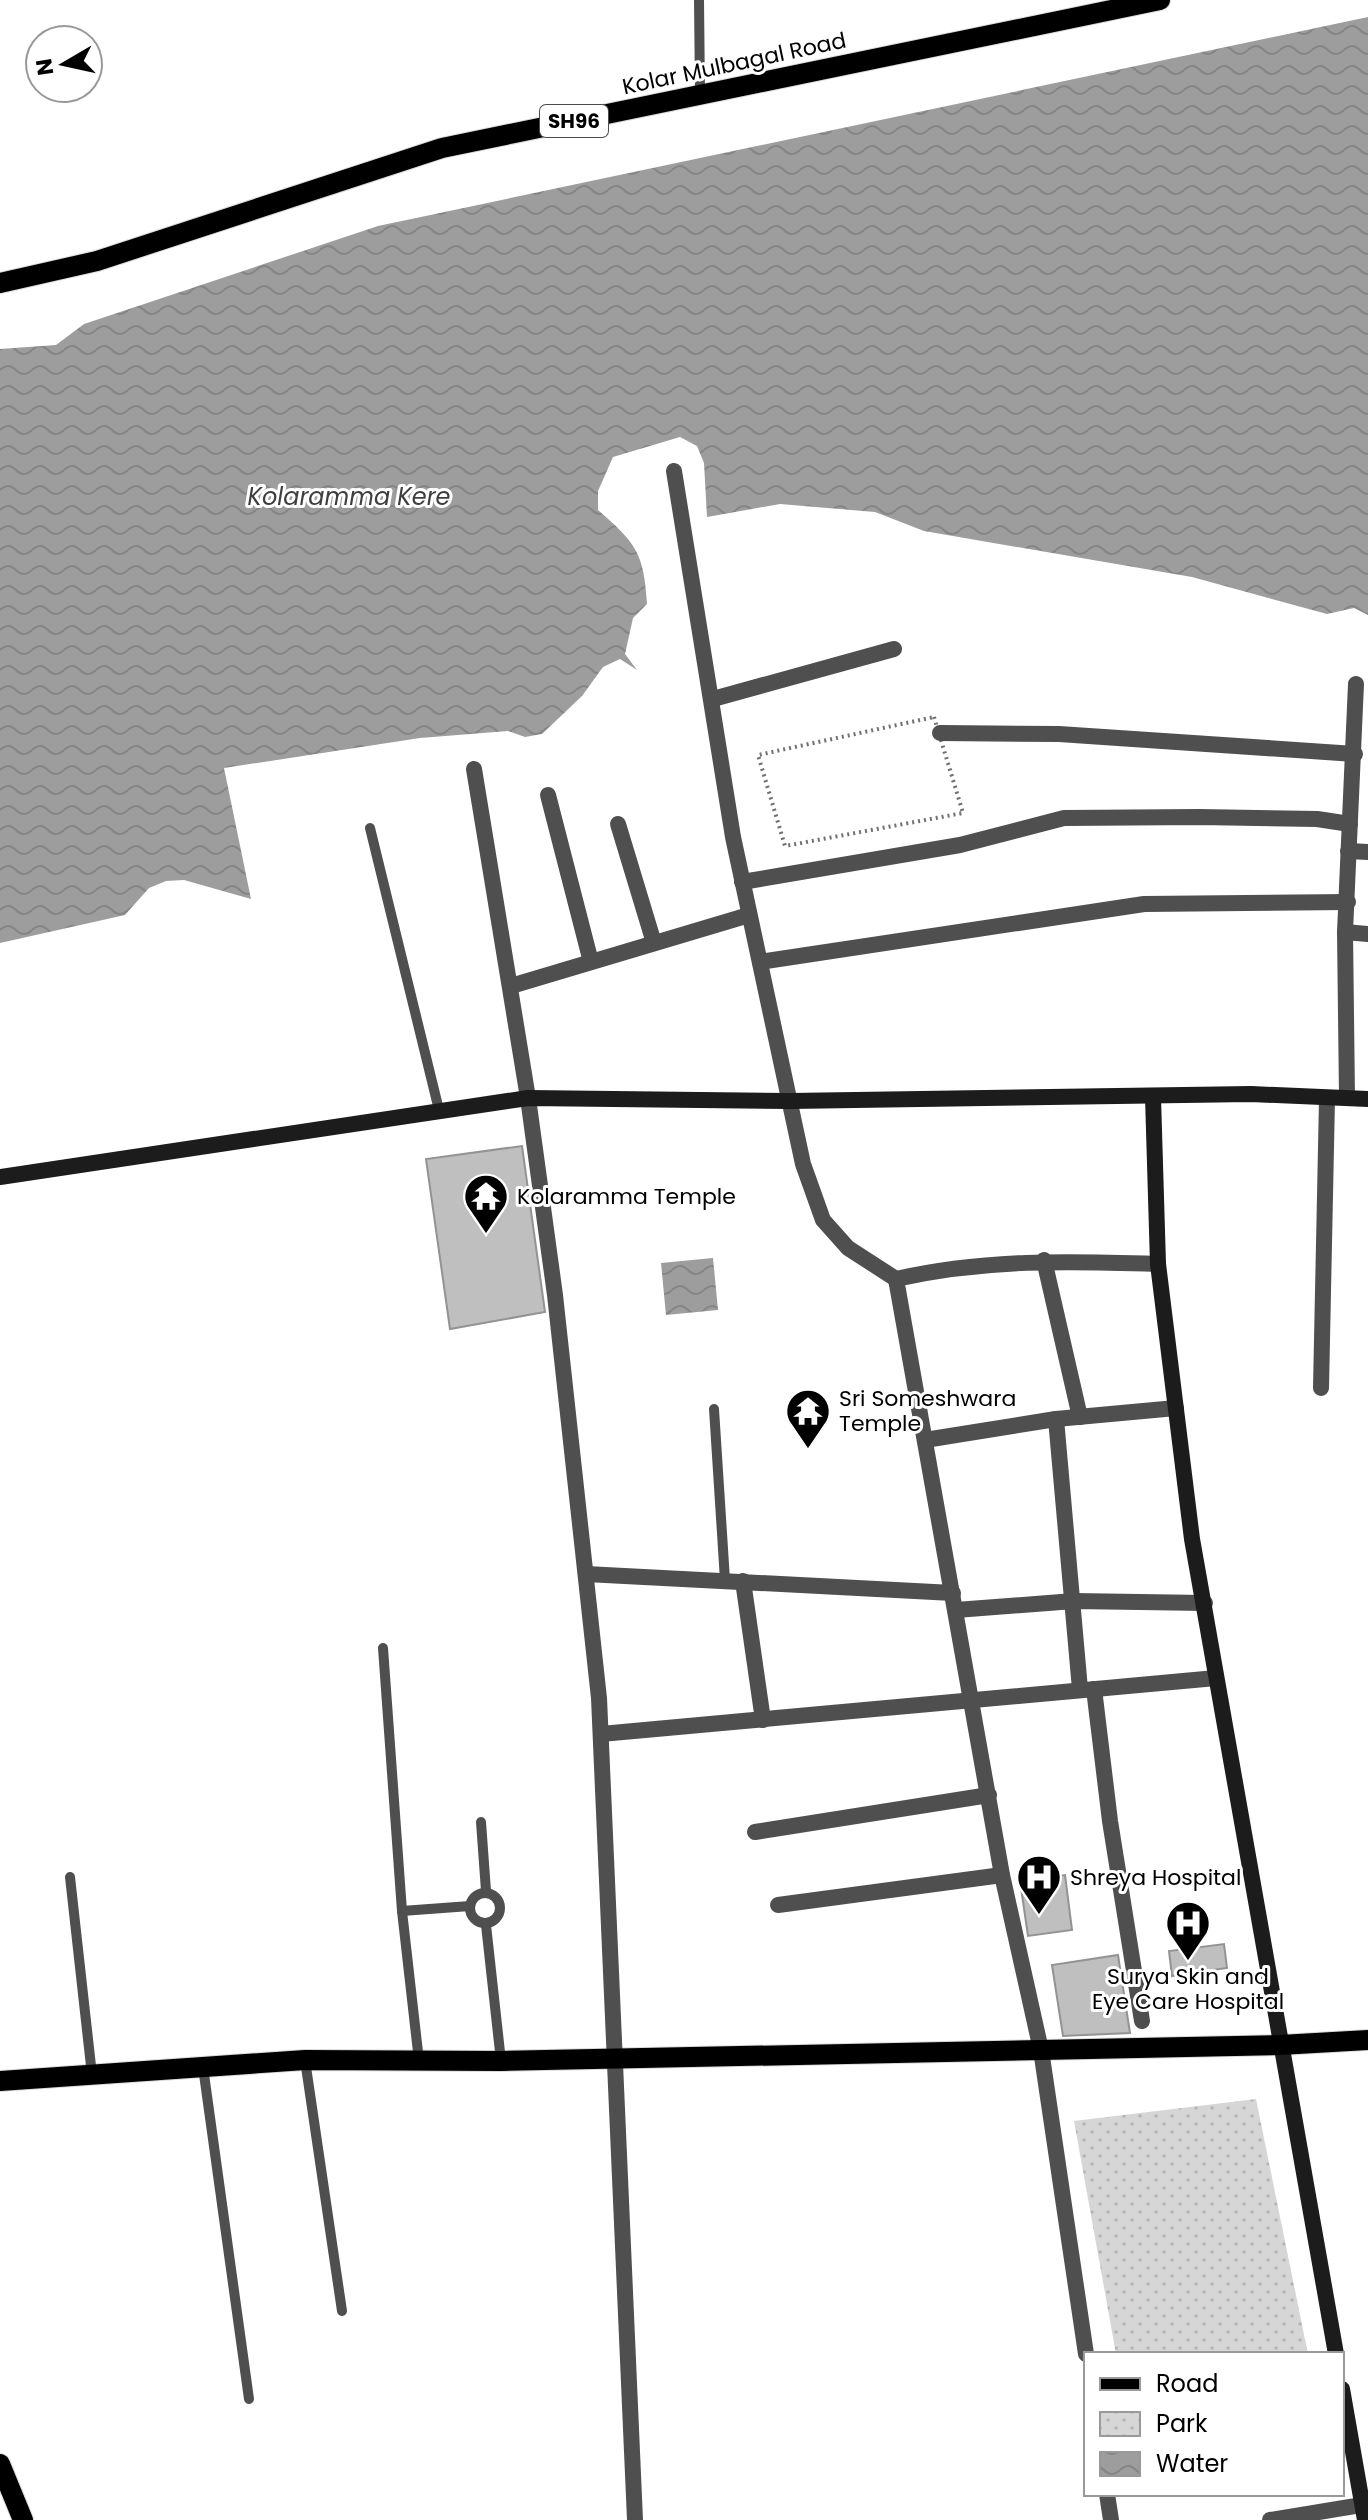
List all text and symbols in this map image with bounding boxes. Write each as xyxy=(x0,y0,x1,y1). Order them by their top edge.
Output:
north arrow xyxy=(24,24,104,104)
street label: Kolar Mulbagal Road xyxy=(619,25,849,102)
text: N xyxy=(28,56,61,78)
road number: SH96 xyxy=(540,105,608,137)
water label: Kolaramma Kere xyxy=(248,480,451,513)
temple icon: Kolaramma Temple xyxy=(462,1172,510,1235)
place label: Kolaramma Temple xyxy=(517,1181,736,1212)
place label: Sri Someshwara Temple xyxy=(839,1383,1016,1439)
temple icon: Sri Someshwara Temple xyxy=(784,1387,832,1450)
hospital icon: Shreya Hospital xyxy=(1015,1853,1063,1916)
place label: Shreya Hospital xyxy=(1070,1862,1241,1893)
hospital icon: Surya Skin and Eye Care Hospital xyxy=(1164,1899,1212,1962)
place label: Surya Skin and Eye Care Hospital xyxy=(1092,1961,1284,2017)
legend xyxy=(1084,2352,1344,2496)
text: Road xyxy=(1156,2367,1218,2400)
text: Park xyxy=(1156,2407,1208,2440)
text: Water xyxy=(1156,2447,1228,2480)

